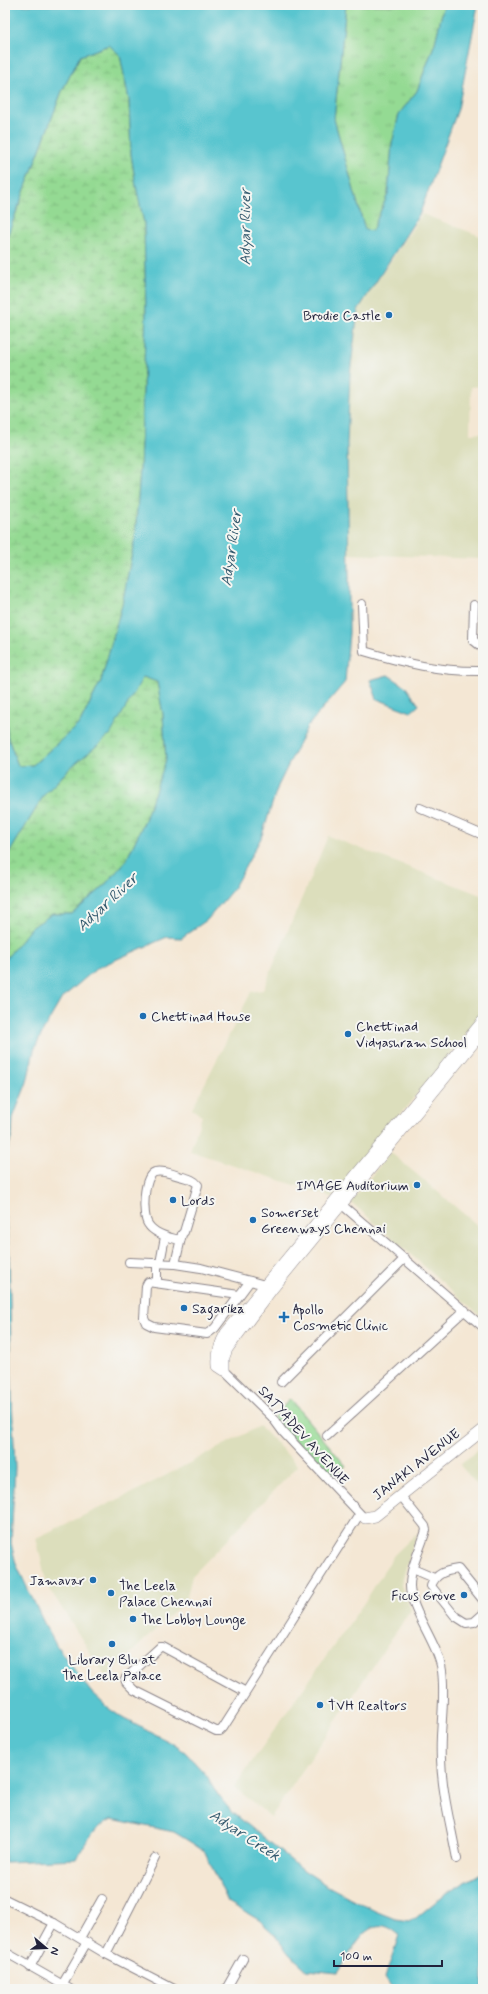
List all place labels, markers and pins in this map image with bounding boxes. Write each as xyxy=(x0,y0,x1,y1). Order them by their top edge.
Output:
place label: Brodie Castle xyxy=(303,307,381,325)
marker: Brodie Castle xyxy=(384,310,394,320)
place label: Chettinad House xyxy=(151,1008,250,1026)
marker: Chettinad House xyxy=(138,1011,148,1021)
place label: Chettinad Vidyashram School xyxy=(356,1018,467,1052)
marker: Chettinad Vidyashram School xyxy=(343,1029,353,1039)
place label: IMAGE Auditorium xyxy=(296,1177,409,1195)
marker: IMAGE Auditorium xyxy=(412,1180,422,1190)
place label: Lords xyxy=(181,1192,215,1210)
marker: Lords xyxy=(168,1195,178,1205)
place label: Somerset Greenways Chennai xyxy=(261,1204,386,1238)
marker: Somerset Greenways Chennai xyxy=(248,1215,258,1225)
place label: Sagarika xyxy=(192,1300,245,1320)
place label: Apollo Cosmetic Clinic xyxy=(293,1301,389,1335)
marker: Sagarika xyxy=(179,1303,189,1313)
marker: Apollo Cosmetic Clinic xyxy=(278,1311,290,1323)
place label: Jamavar xyxy=(29,1572,85,1590)
marker: Jamavar xyxy=(88,1575,98,1585)
place label: The Leela Palace Chennai xyxy=(119,1577,212,1611)
place label: Ficus Grove xyxy=(391,1587,456,1605)
marker: The Leela Palace Chennai xyxy=(106,1588,116,1598)
marker: Ficus Grove xyxy=(459,1590,469,1600)
place label: The Lobby Lounge xyxy=(141,1611,247,1630)
marker: The Lobby Lounge xyxy=(128,1614,138,1624)
marker: Library Blu at The Leela Palace xyxy=(107,1639,117,1649)
place label: Library Blu at The Leela Palace xyxy=(62,1651,162,1685)
place label: TVH Realtors xyxy=(328,1697,407,1715)
marker: TVH Realtors xyxy=(315,1700,325,1710)

